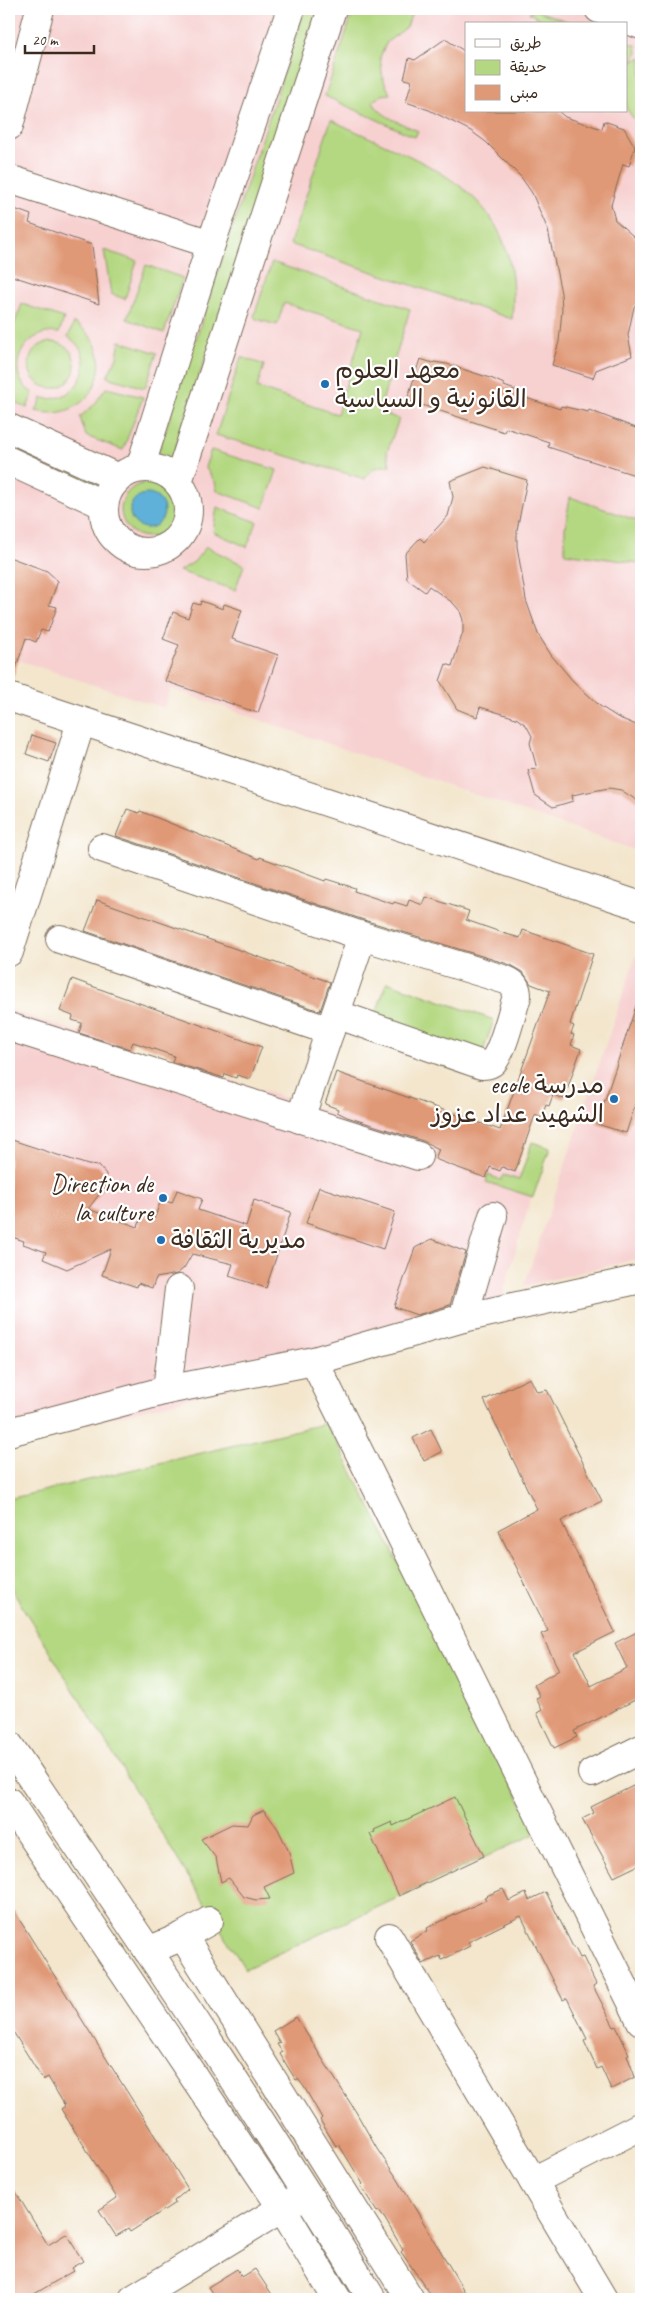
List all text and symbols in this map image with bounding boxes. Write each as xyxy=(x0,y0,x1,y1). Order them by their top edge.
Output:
scale bar xyxy=(25,22,94,54)
legend xyxy=(465,22,628,112)
text: 20 m xyxy=(32,31,59,50)
text: طريق xyxy=(510,34,542,53)
text: حديقة xyxy=(510,58,547,77)
text: مبنى xyxy=(510,84,538,103)
place label: معهد العلوم القانونية و السياسية xyxy=(335,354,527,415)
marker: معهد العلوم القانونية و السياسية xyxy=(319,378,331,390)
place label: ecole مدرسة الشهيد عداد عزوز xyxy=(430,1069,604,1130)
marker: ecole مدرسة الشهيد عداد عزوز xyxy=(608,1093,620,1105)
place label: Direction de la culture xyxy=(51,1168,155,1229)
marker: Direction de la culture xyxy=(157,1192,169,1204)
place label: مديرية الثقافة xyxy=(171,1224,306,1256)
marker: مديرية الثقافة xyxy=(155,1234,167,1246)

